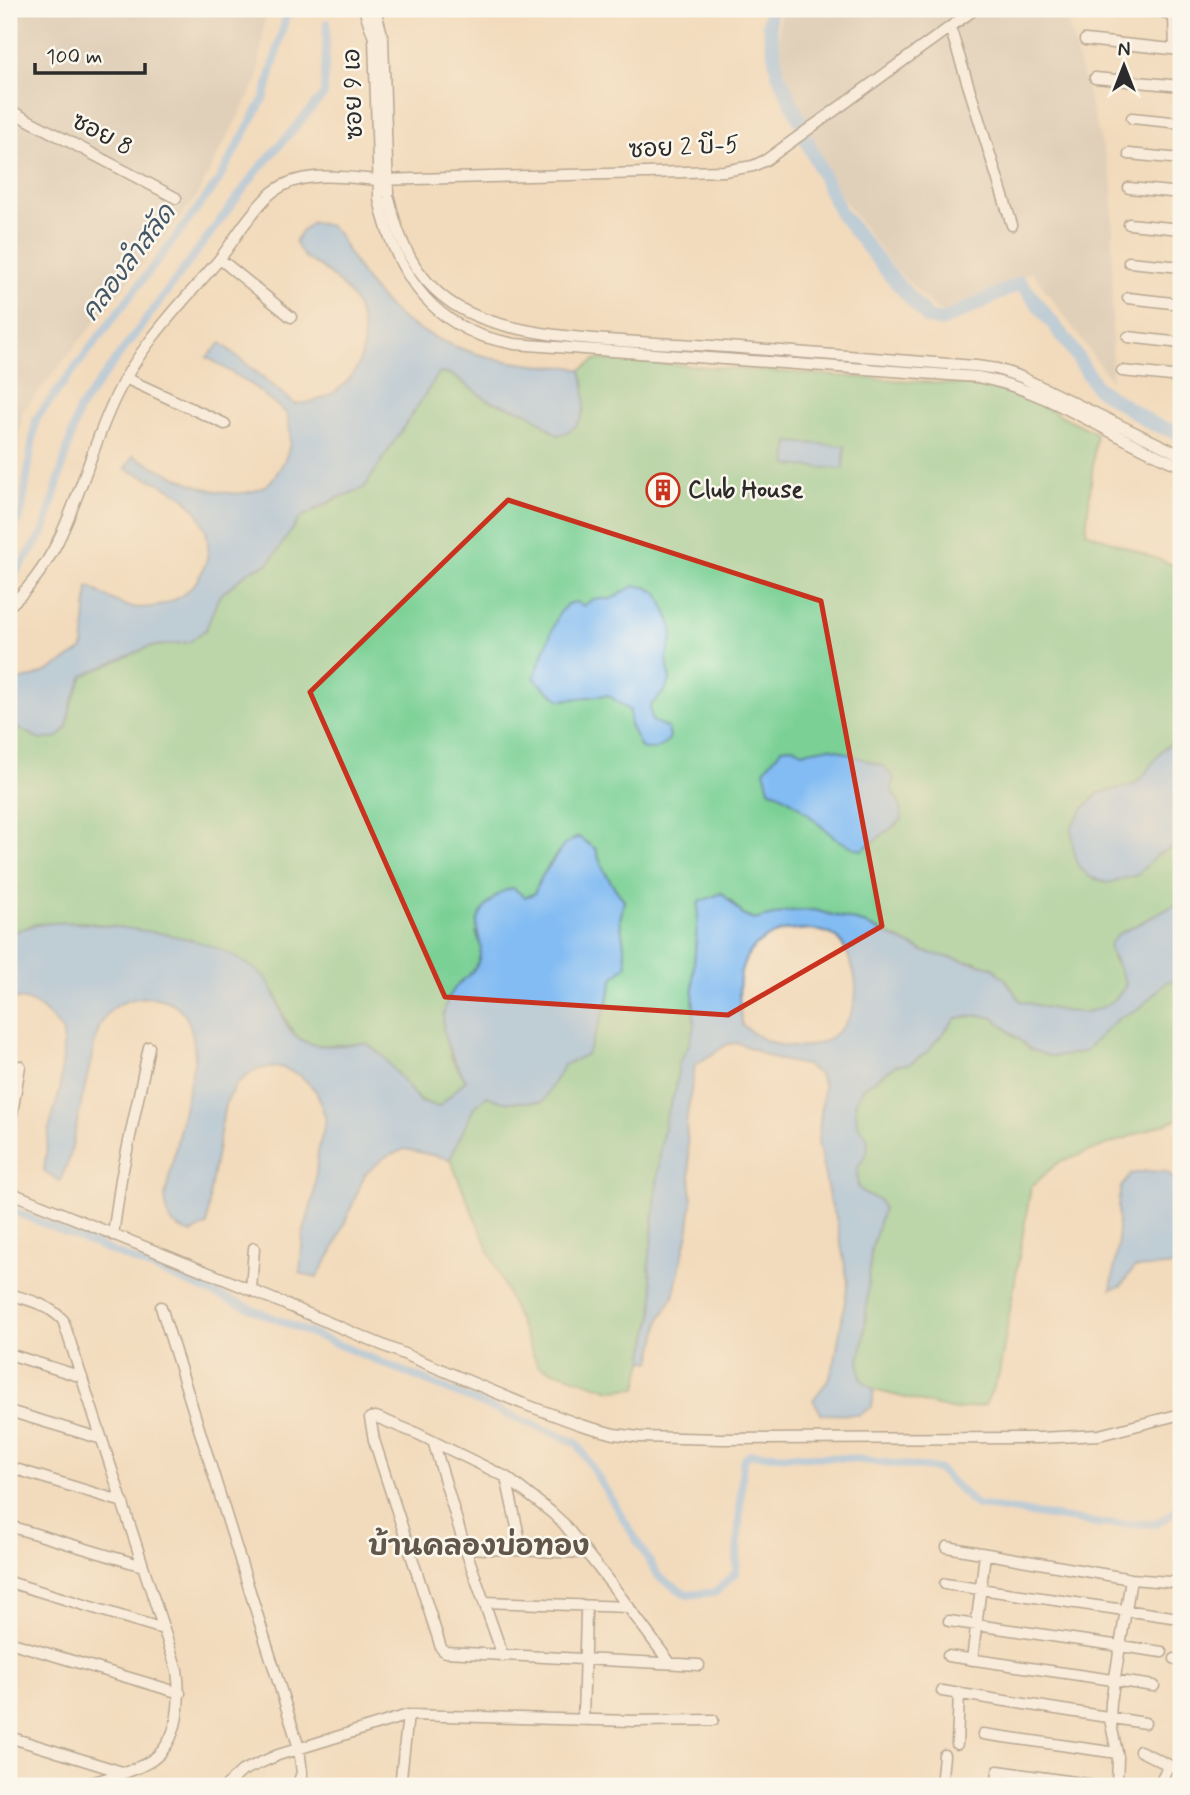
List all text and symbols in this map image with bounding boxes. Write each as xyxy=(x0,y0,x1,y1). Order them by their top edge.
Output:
scale bar xyxy=(35,32,145,76)
north arrow xyxy=(1088,32,1158,102)
text: N xyxy=(1118,38,1130,63)
text: 100 m xyxy=(46,43,102,71)
street label: ซอย 9 เอ xyxy=(337,48,371,140)
street label: ซอย 8 xyxy=(66,106,138,164)
street label: ซอย 2 บี-5 xyxy=(628,129,740,166)
water label: คลองลำสลัด xyxy=(73,196,185,328)
building icon: Club House xyxy=(644,471,682,509)
place label: Club House xyxy=(688,475,803,506)
district label: บ้านคลองบ่อทอง xyxy=(368,1527,590,1566)

